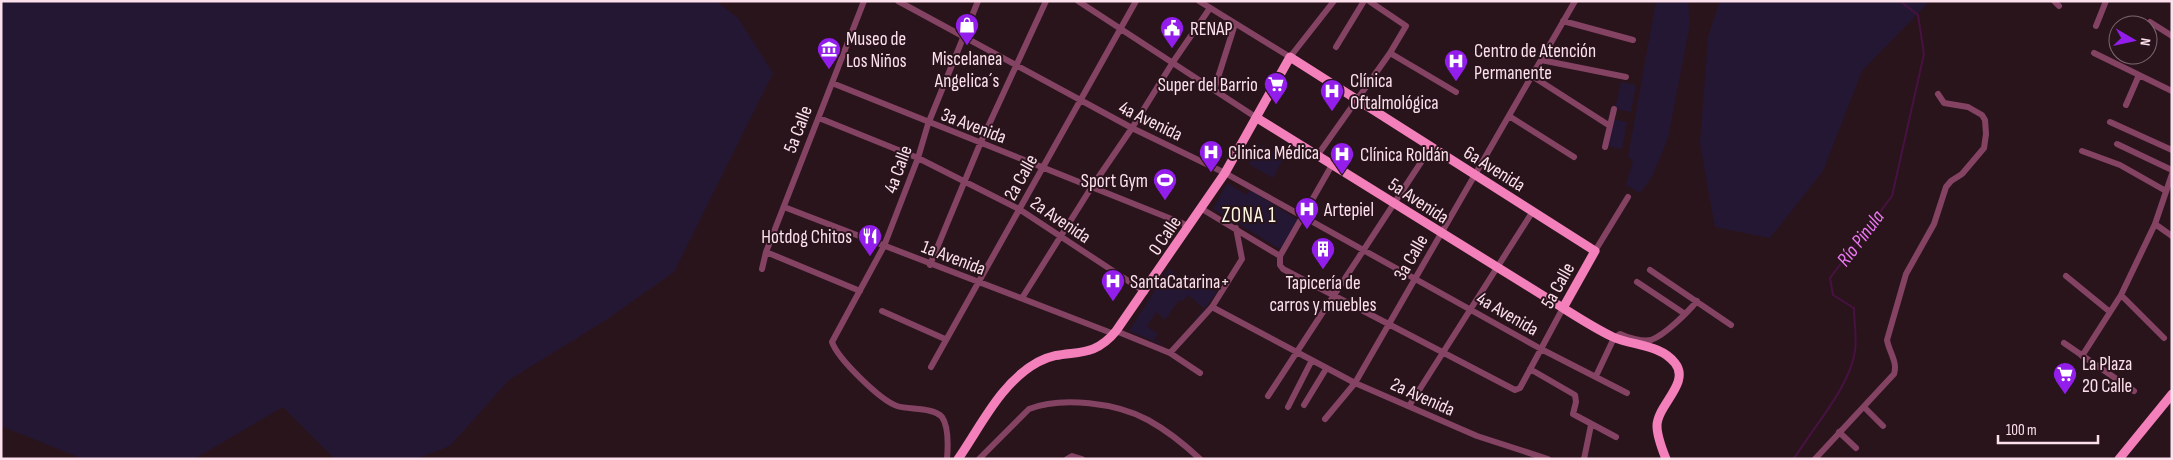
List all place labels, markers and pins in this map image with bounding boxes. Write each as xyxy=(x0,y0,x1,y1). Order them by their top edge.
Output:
shop icon: Miscelanea Angelica´s xyxy=(954,12,980,46)
public building icon: RENAP xyxy=(1159,15,1185,49)
place label: RENAP xyxy=(1190,18,1232,41)
place label: Museo de Los Niños xyxy=(846,28,907,73)
museum icon: Museo de Los Niños xyxy=(816,36,842,70)
place label: Centro de Atención Permanente xyxy=(1474,40,1596,85)
place label: Miscelanea Angelica´s xyxy=(932,48,1002,93)
hospital icon: Centro de Atención Permanente xyxy=(1443,48,1469,82)
place label: Clínica Oftalmológica xyxy=(1350,70,1439,115)
supermarket icon: Super del Barrio xyxy=(1263,71,1289,105)
place label: Super del Barrio xyxy=(1158,74,1258,97)
hospital icon: Clínica Oftalmológica xyxy=(1319,78,1345,112)
hospital icon: Clinica Médica xyxy=(1198,139,1224,173)
hospital icon: Clínica Roldán xyxy=(1329,141,1355,175)
place label: Clinica Médica xyxy=(1228,142,1319,165)
place label: Clínica Roldán xyxy=(1360,144,1449,167)
sports icon: Sport Gym xyxy=(1152,167,1178,201)
place label: Sport Gym xyxy=(1081,170,1148,193)
hospital icon: Artepiel xyxy=(1294,196,1320,230)
place label: Artepiel xyxy=(1323,199,1374,222)
restaurant icon: Hotdog Chitos xyxy=(857,223,883,257)
place label: Hotdog Chitos xyxy=(761,226,852,249)
building icon: Tapicería de carros y muebles xyxy=(1310,236,1336,270)
hospital icon: SantaCatarina+ xyxy=(1100,268,1126,302)
place label: SantaCatarina+ xyxy=(1130,271,1230,294)
place label: Tapicería de carros y muebles xyxy=(1269,272,1377,317)
place label: La Plaza 20 Calle xyxy=(2082,353,2132,398)
supermarket icon: La Plaza 20 Calle xyxy=(2052,361,2078,395)

